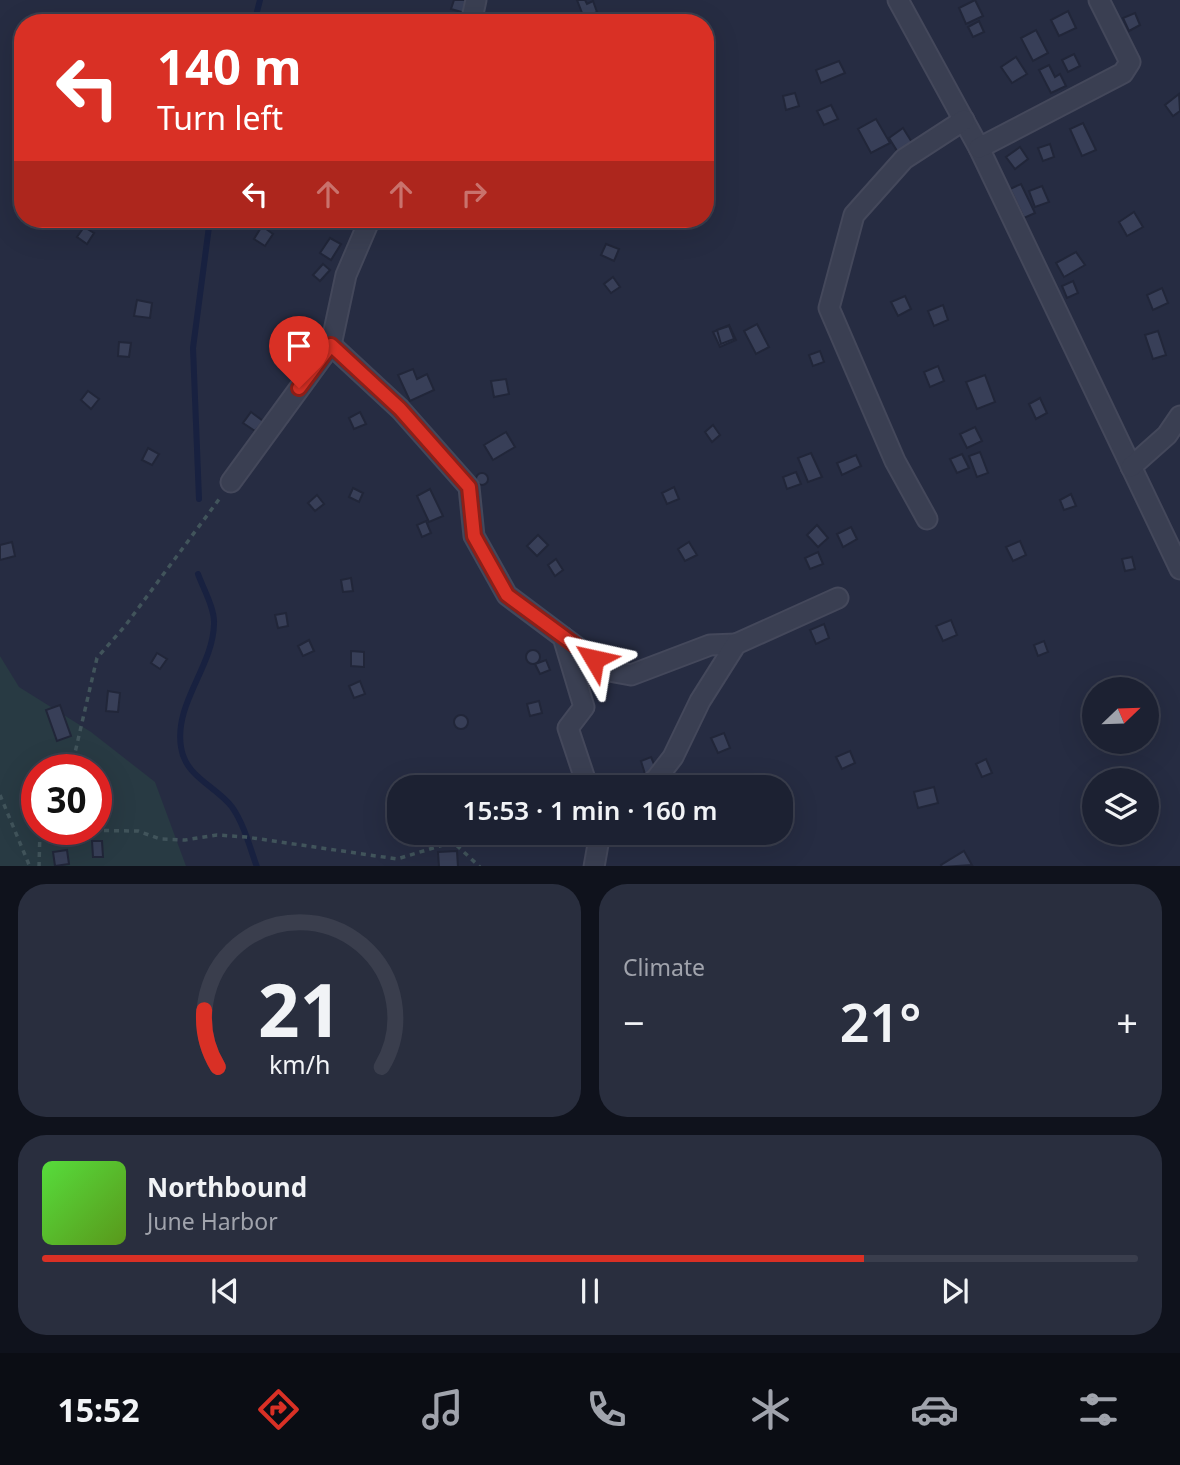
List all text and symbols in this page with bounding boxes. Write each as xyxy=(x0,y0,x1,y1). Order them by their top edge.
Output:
text: 140 m xyxy=(157,33,302,99)
icon: left xyxy=(42,42,133,133)
text: Turn left xyxy=(157,96,283,139)
icon: left xyxy=(236,175,274,213)
icon: ahead xyxy=(309,175,347,213)
icon: ahead xyxy=(382,175,420,213)
icon: right xyxy=(455,175,493,213)
pin xyxy=(269,316,329,388)
icon: arrive xyxy=(280,327,318,365)
position arrow xyxy=(557,622,631,696)
north arrow xyxy=(1082,677,1158,754)
map controls xyxy=(1082,677,1159,845)
speed limit sign: 30 xyxy=(21,754,112,845)
button: layers xyxy=(1082,768,1159,845)
text: 15:53 · 1 min · 160 m xyxy=(463,792,717,828)
text: Climate xyxy=(623,951,705,983)
text: 21 xyxy=(258,959,341,1058)
text: 21° xyxy=(840,986,921,1057)
text: − xyxy=(623,996,645,1048)
text: + xyxy=(1116,996,1138,1048)
text: km/h xyxy=(269,1046,330,1080)
text: Northbound xyxy=(147,1169,307,1205)
text: June Harbor xyxy=(147,1205,278,1237)
icon: previous xyxy=(206,1272,244,1310)
icon: pause xyxy=(571,1272,609,1310)
icon: next xyxy=(936,1272,974,1310)
icon: directions xyxy=(254,1385,303,1434)
icon: music xyxy=(418,1385,467,1434)
icon: phone xyxy=(582,1385,631,1434)
icon: climate xyxy=(746,1385,795,1434)
icon: car xyxy=(910,1385,959,1434)
icon: filters xyxy=(1074,1385,1123,1434)
text: 15:52 xyxy=(57,1388,140,1431)

